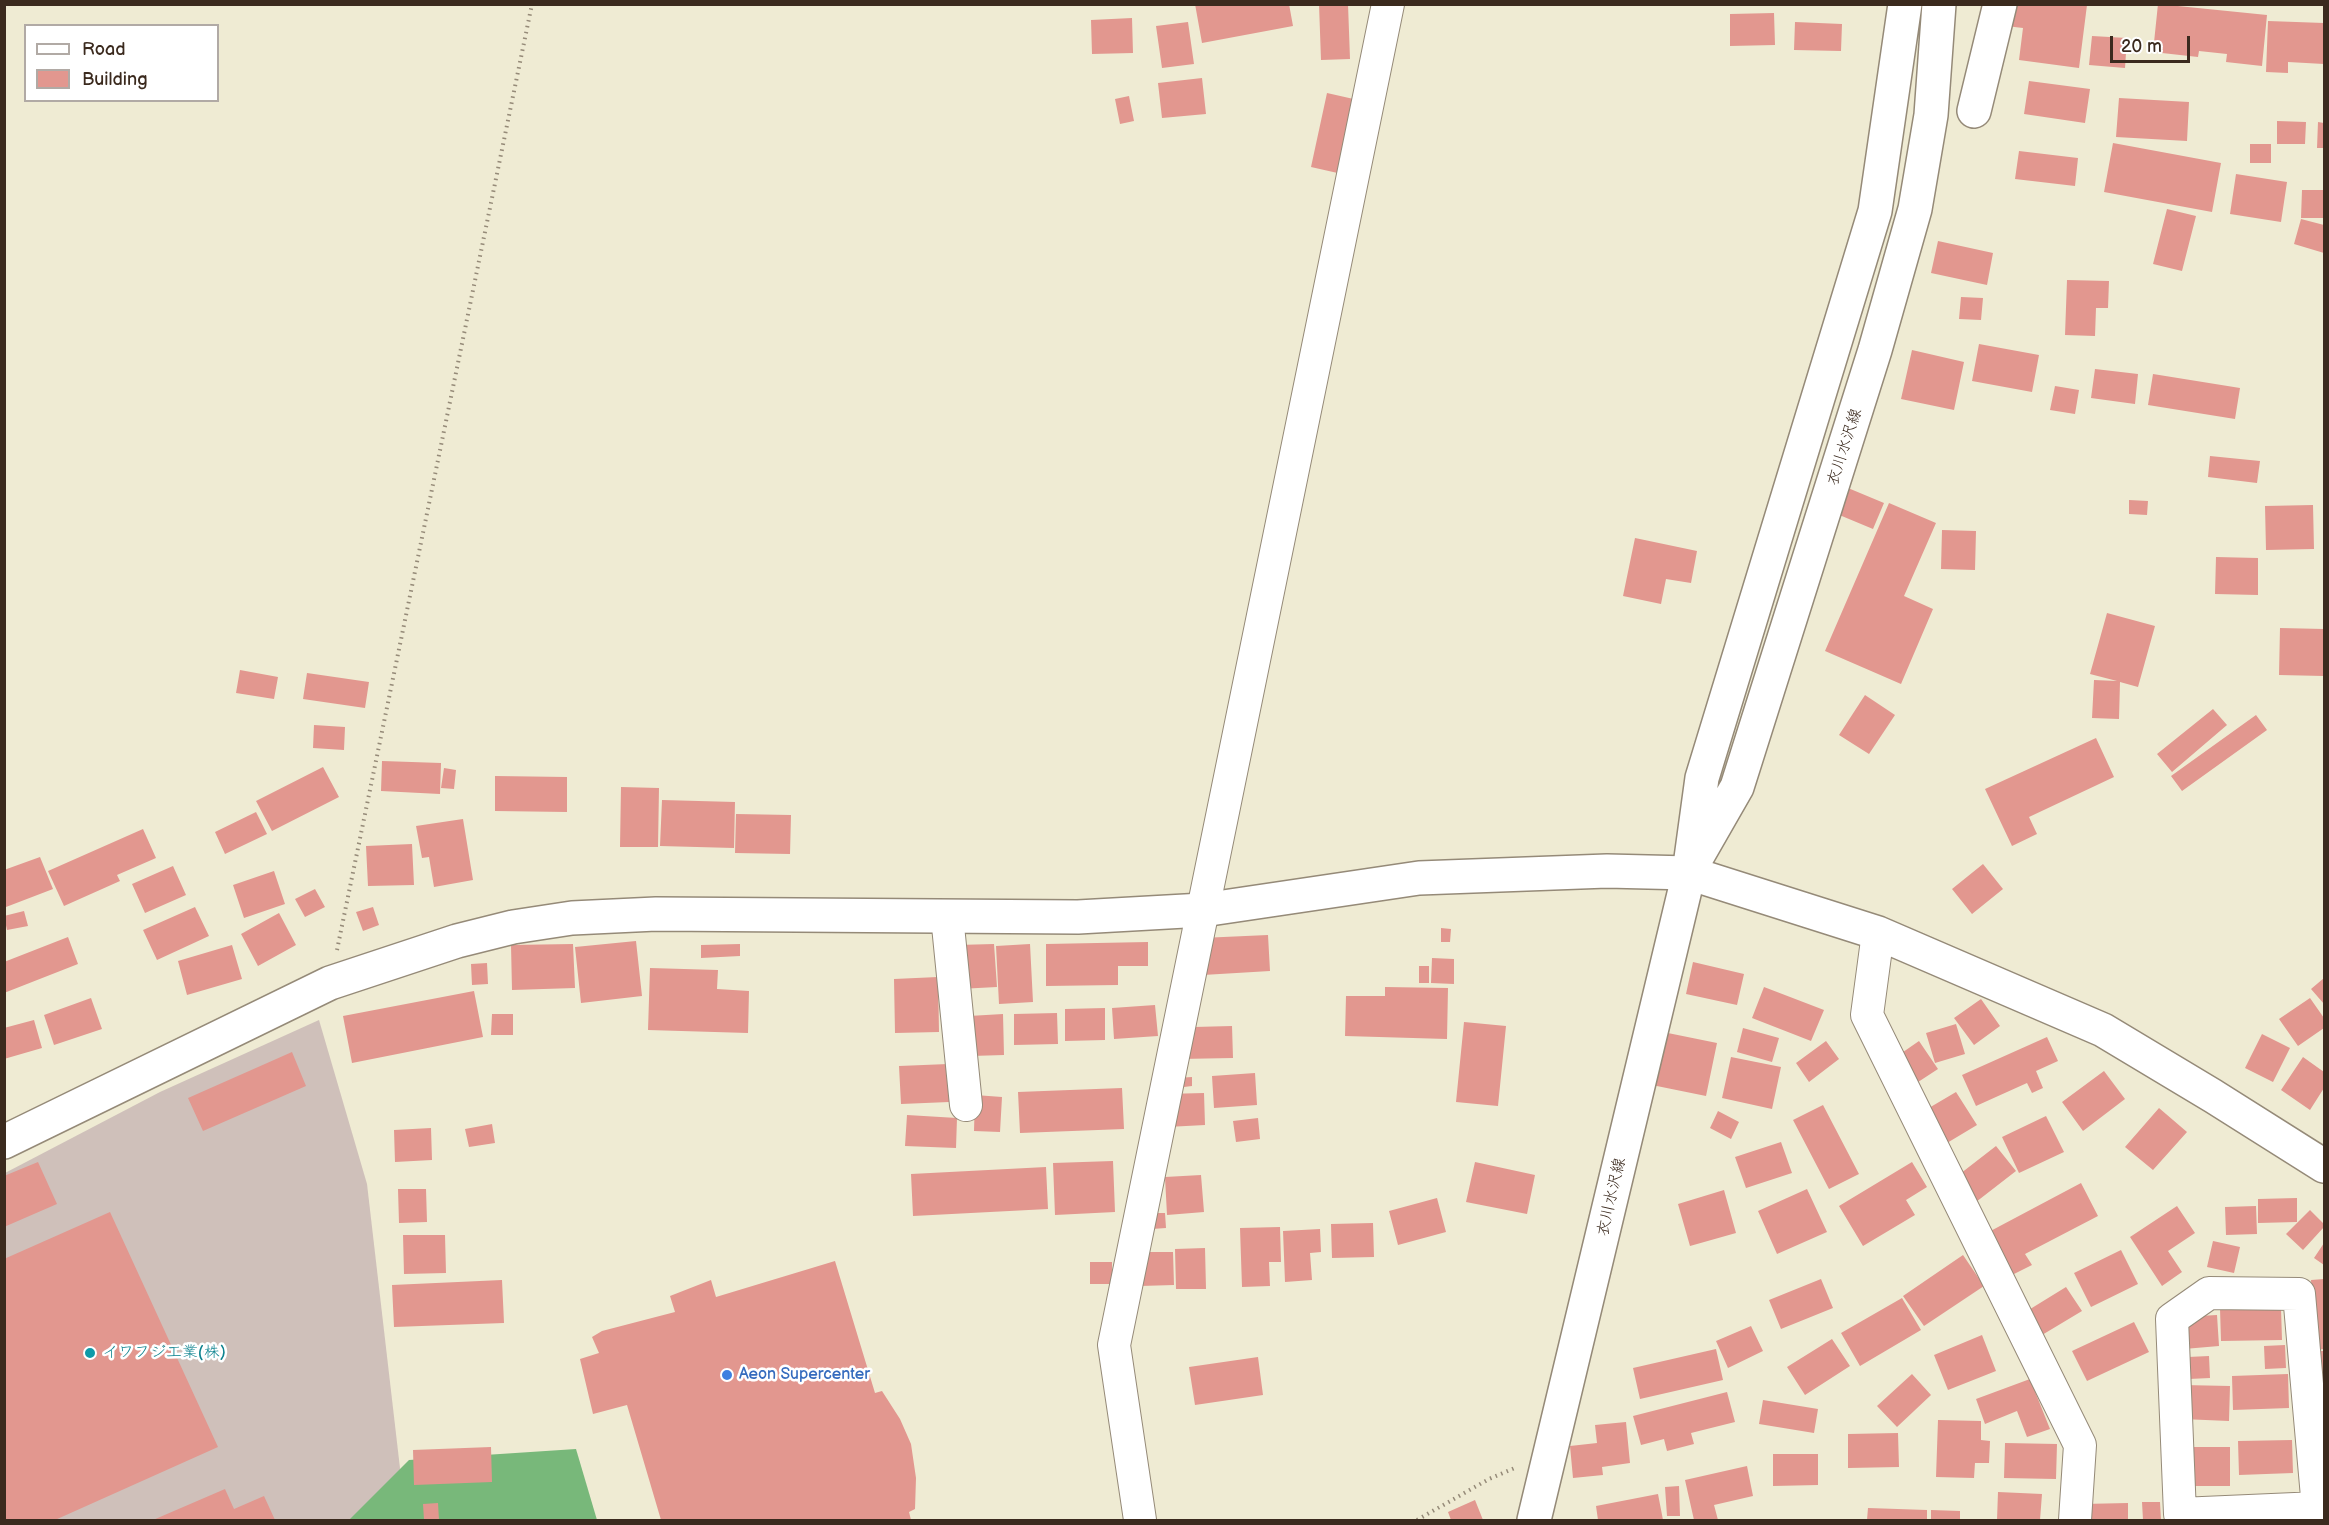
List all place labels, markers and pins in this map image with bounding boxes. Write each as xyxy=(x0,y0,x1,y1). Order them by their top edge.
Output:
place label: イワフジ工業(株) xyxy=(102,1343,226,1363)
marker: イワフジ工業(株) xyxy=(83,1346,97,1360)
place label: Aeon Supercenter xyxy=(739,1365,870,1385)
marker: Aeon Supercenter xyxy=(720,1368,734,1382)

